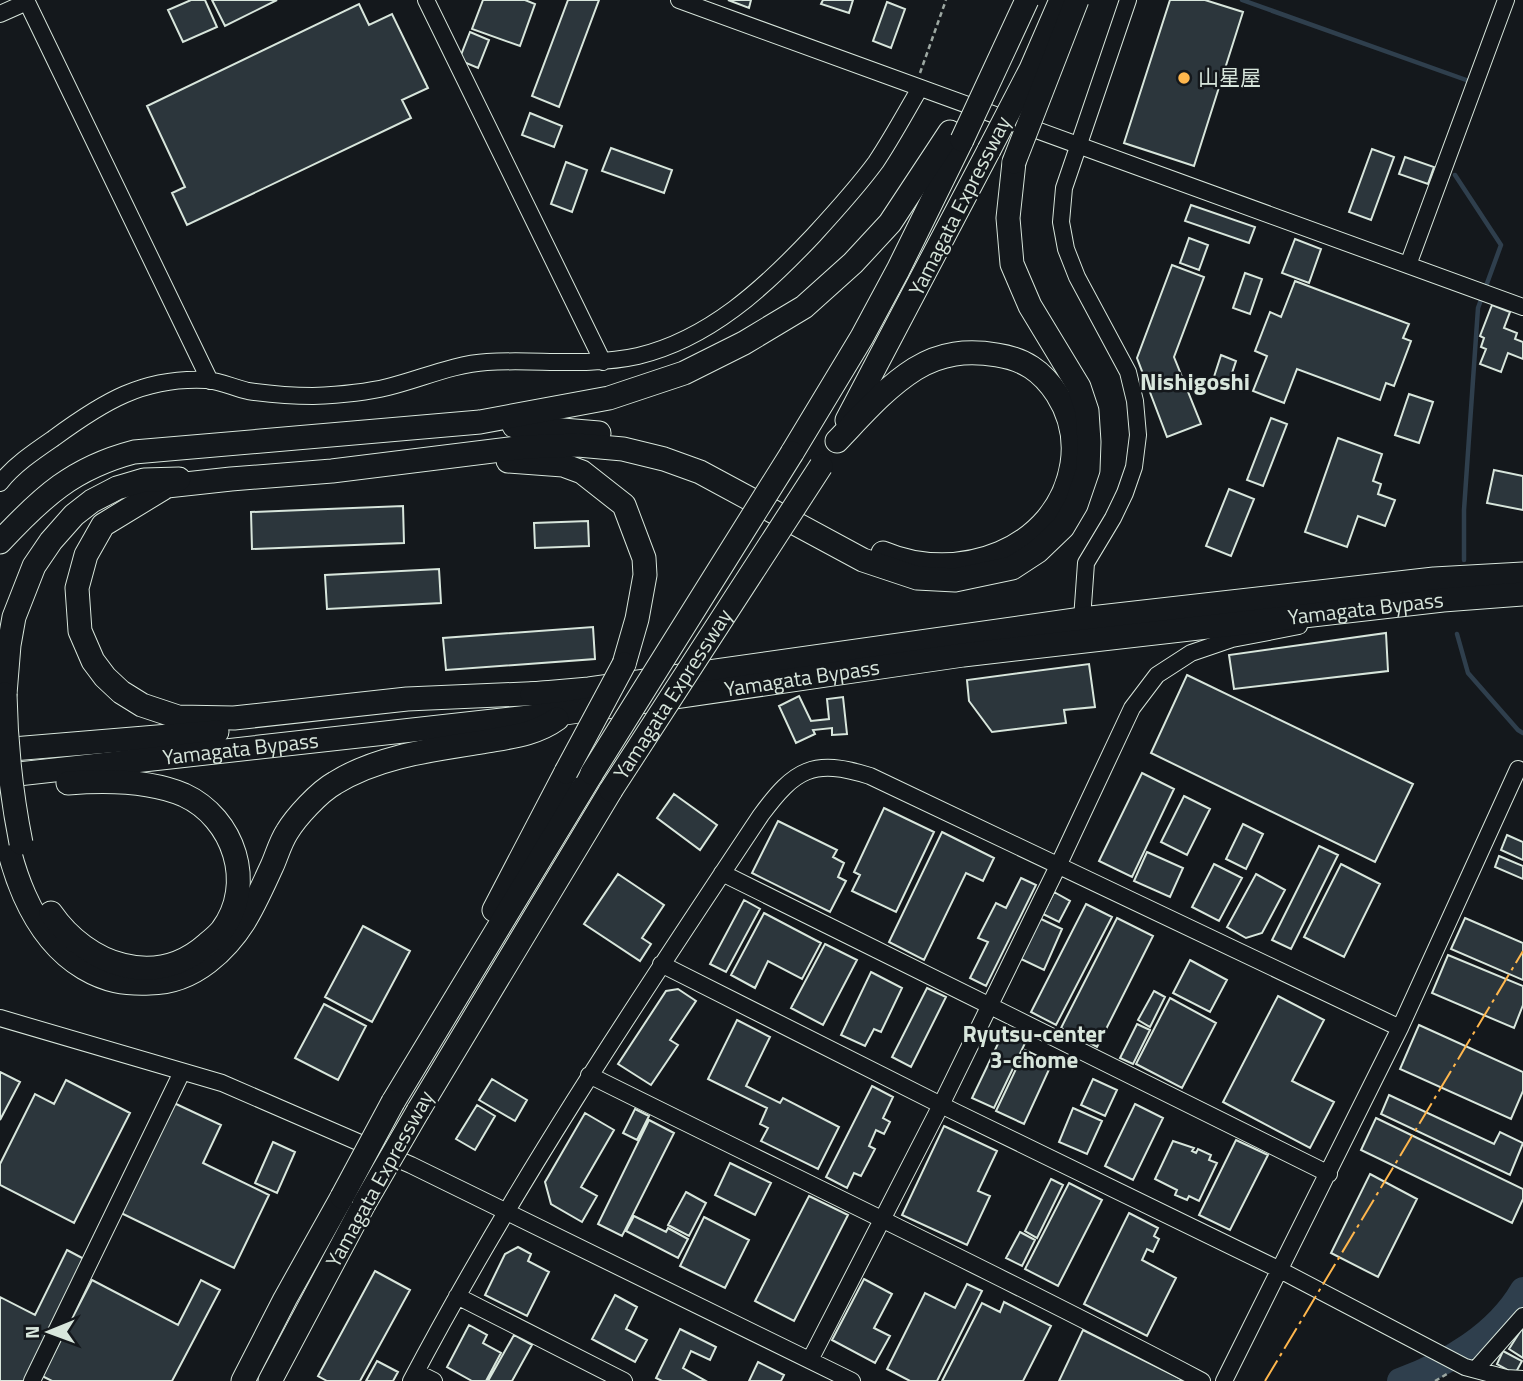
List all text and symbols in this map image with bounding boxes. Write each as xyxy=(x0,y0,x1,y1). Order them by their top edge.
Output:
place label: 山星屋 xyxy=(1198,61,1261,93)
marker: 山星屋 xyxy=(1176,70,1192,86)
street label: Yamagata Expressway xyxy=(900,110,1018,301)
district label: Nishigoshi xyxy=(1140,363,1250,399)
street label: Yamagata Bypass xyxy=(1286,583,1445,633)
street label: Yamagata Expressway xyxy=(605,602,740,786)
street label: Yamagata Bypass xyxy=(722,650,882,705)
street label: Yamagata Bypass xyxy=(161,724,320,773)
district label: Ryutsu-center 3-chome xyxy=(962,1016,1106,1077)
street label: Yamagata Expressway xyxy=(317,1084,441,1273)
north arrow xyxy=(14,1297,84,1367)
text: N xyxy=(17,1325,46,1339)

